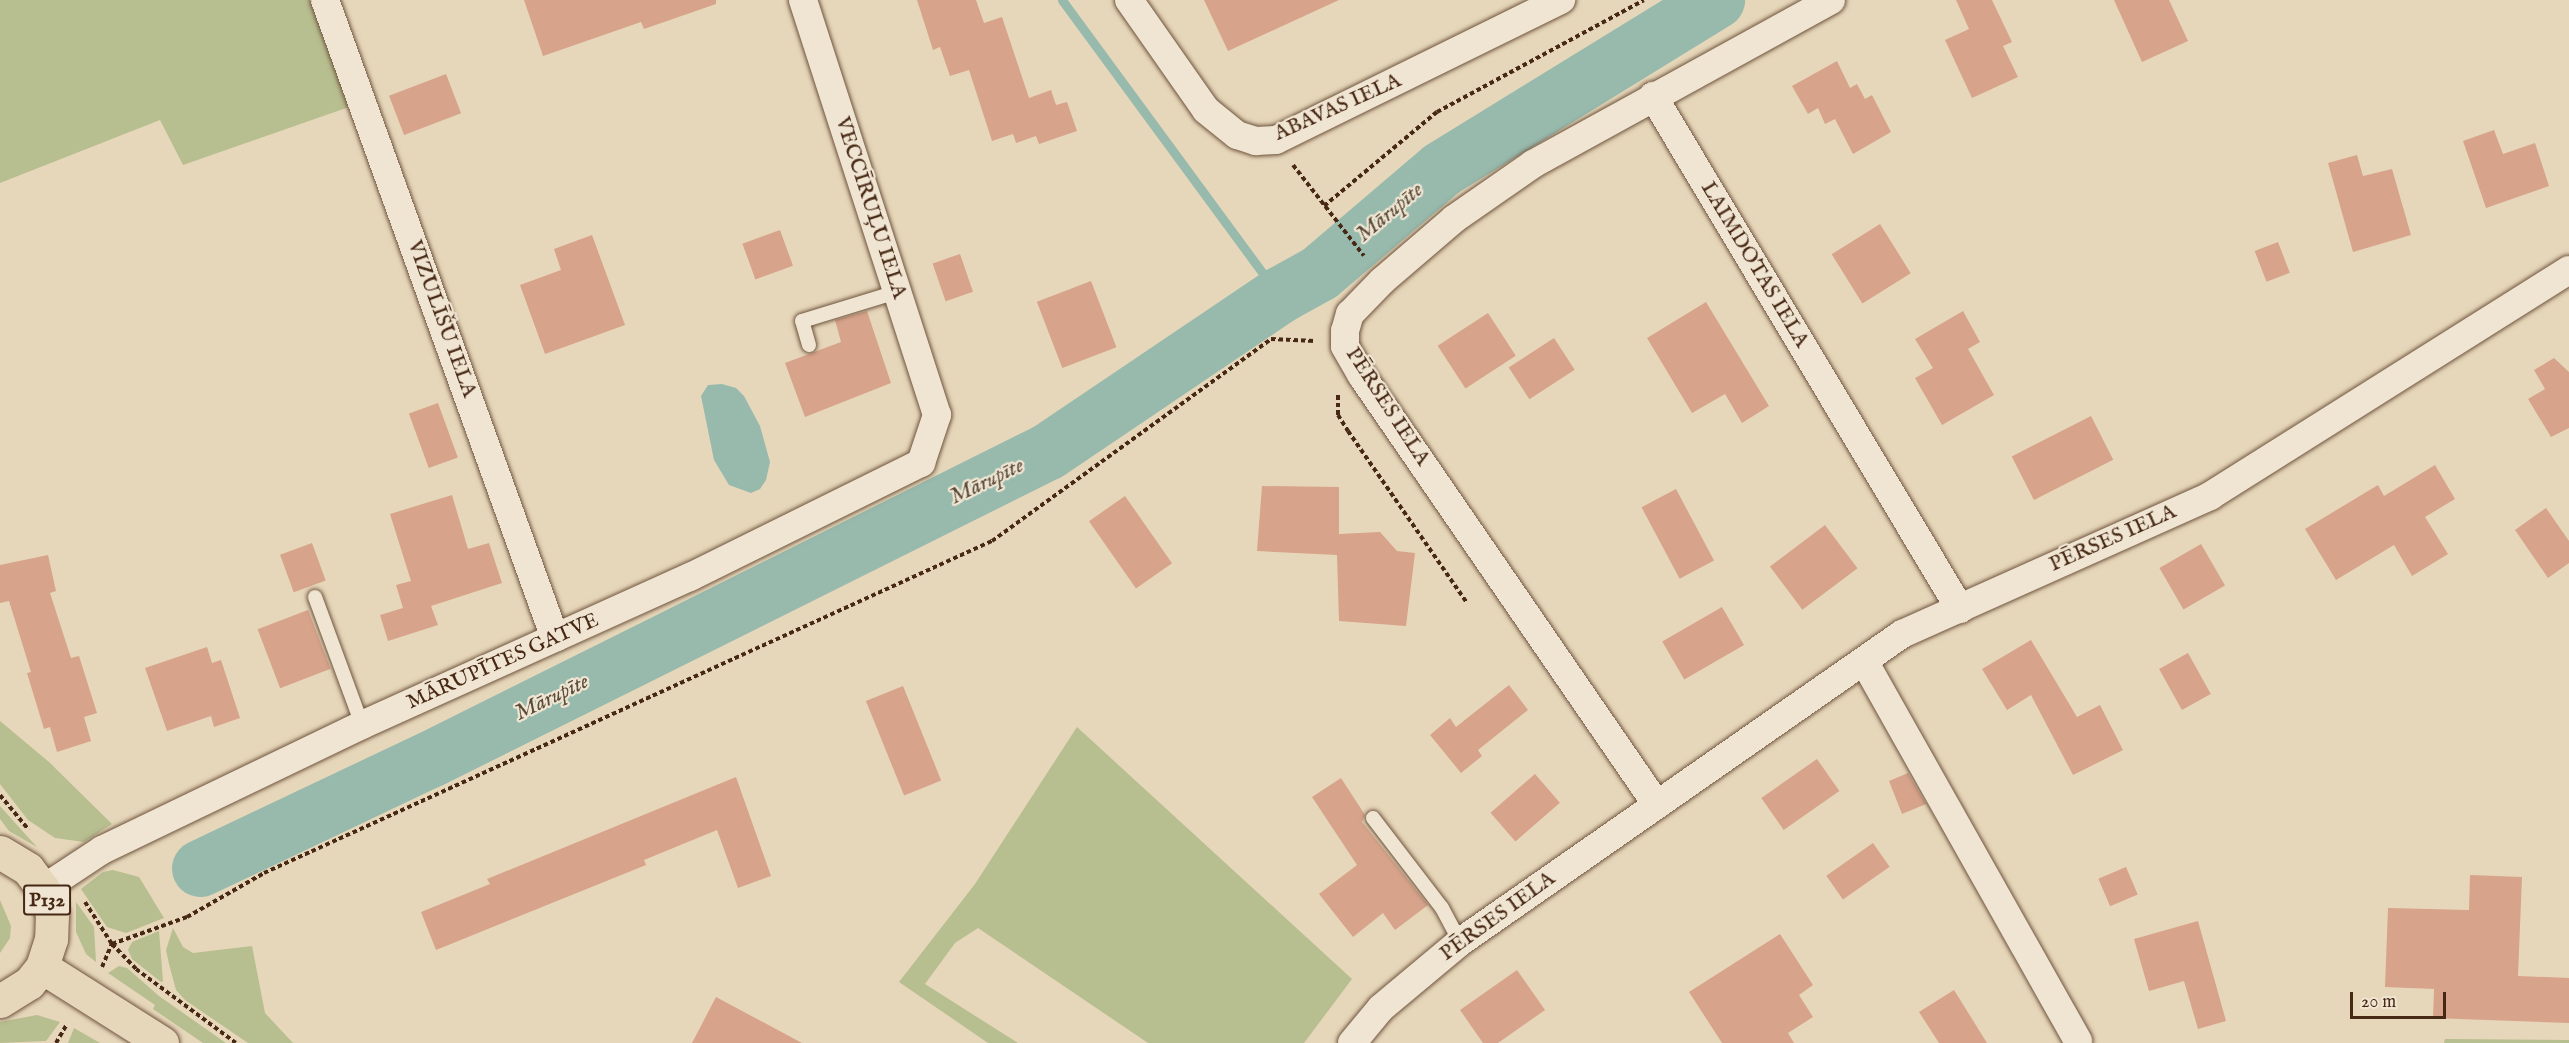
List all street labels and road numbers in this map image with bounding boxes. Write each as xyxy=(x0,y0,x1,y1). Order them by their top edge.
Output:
street label: ABAVAS IELA xyxy=(1271,69,1405,147)
street label: VECCĪRUĻU IELA xyxy=(829,114,911,302)
street label: LAIMDOTAS IELA xyxy=(1694,177,1814,353)
street label: VIZULĪŠU IELA xyxy=(401,237,481,401)
street label: PĒRSES IELA xyxy=(1339,343,1435,471)
street label: PĒRSES IELA xyxy=(2046,500,2180,578)
street label: MĀRUPĪTES GATVE xyxy=(403,608,603,716)
street label: PĒRSES IELA xyxy=(1436,867,1560,967)
road number: P132 xyxy=(23,883,71,917)

